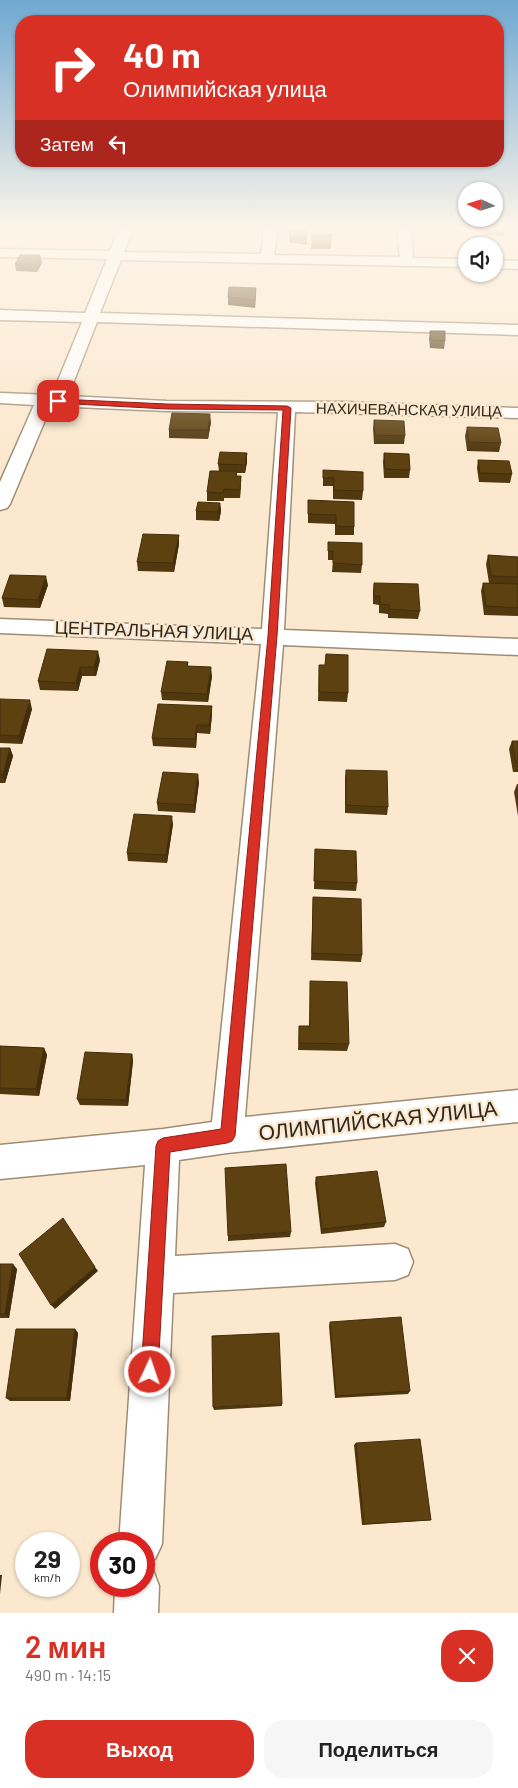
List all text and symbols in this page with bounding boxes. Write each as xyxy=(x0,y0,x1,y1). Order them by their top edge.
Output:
text: 40 m xyxy=(123,33,200,75)
icon: right xyxy=(40,35,105,100)
text: Олимпийская улица xyxy=(123,75,327,101)
icon: left xyxy=(104,130,132,158)
text: Затем xyxy=(40,132,94,155)
north arrow xyxy=(458,182,502,228)
map controls xyxy=(458,182,503,282)
button: sound xyxy=(458,237,503,282)
pin xyxy=(37,380,79,422)
icon: arrive xyxy=(44,387,72,415)
street label: НАХИЧЕВАНСКАЯ УЛИЦА xyxy=(316,398,502,420)
street label: ЦЕНТРАЛЬНАЯ УЛИЦА xyxy=(54,616,254,644)
street label: ОЛИМПИЙСКАЯ УЛИЦА xyxy=(257,1095,498,1144)
position arrow xyxy=(123,1345,175,1397)
speed limit sign: 30 xyxy=(90,1532,155,1597)
text: 29 xyxy=(34,1543,61,1573)
text: km/h xyxy=(34,1570,61,1584)
text: 2 мин xyxy=(25,1628,106,1664)
button: close xyxy=(441,1630,493,1682)
text: 490 m · 14:15 xyxy=(25,1665,111,1684)
button: Выход xyxy=(25,1720,254,1778)
button: Поделиться xyxy=(264,1720,493,1778)

